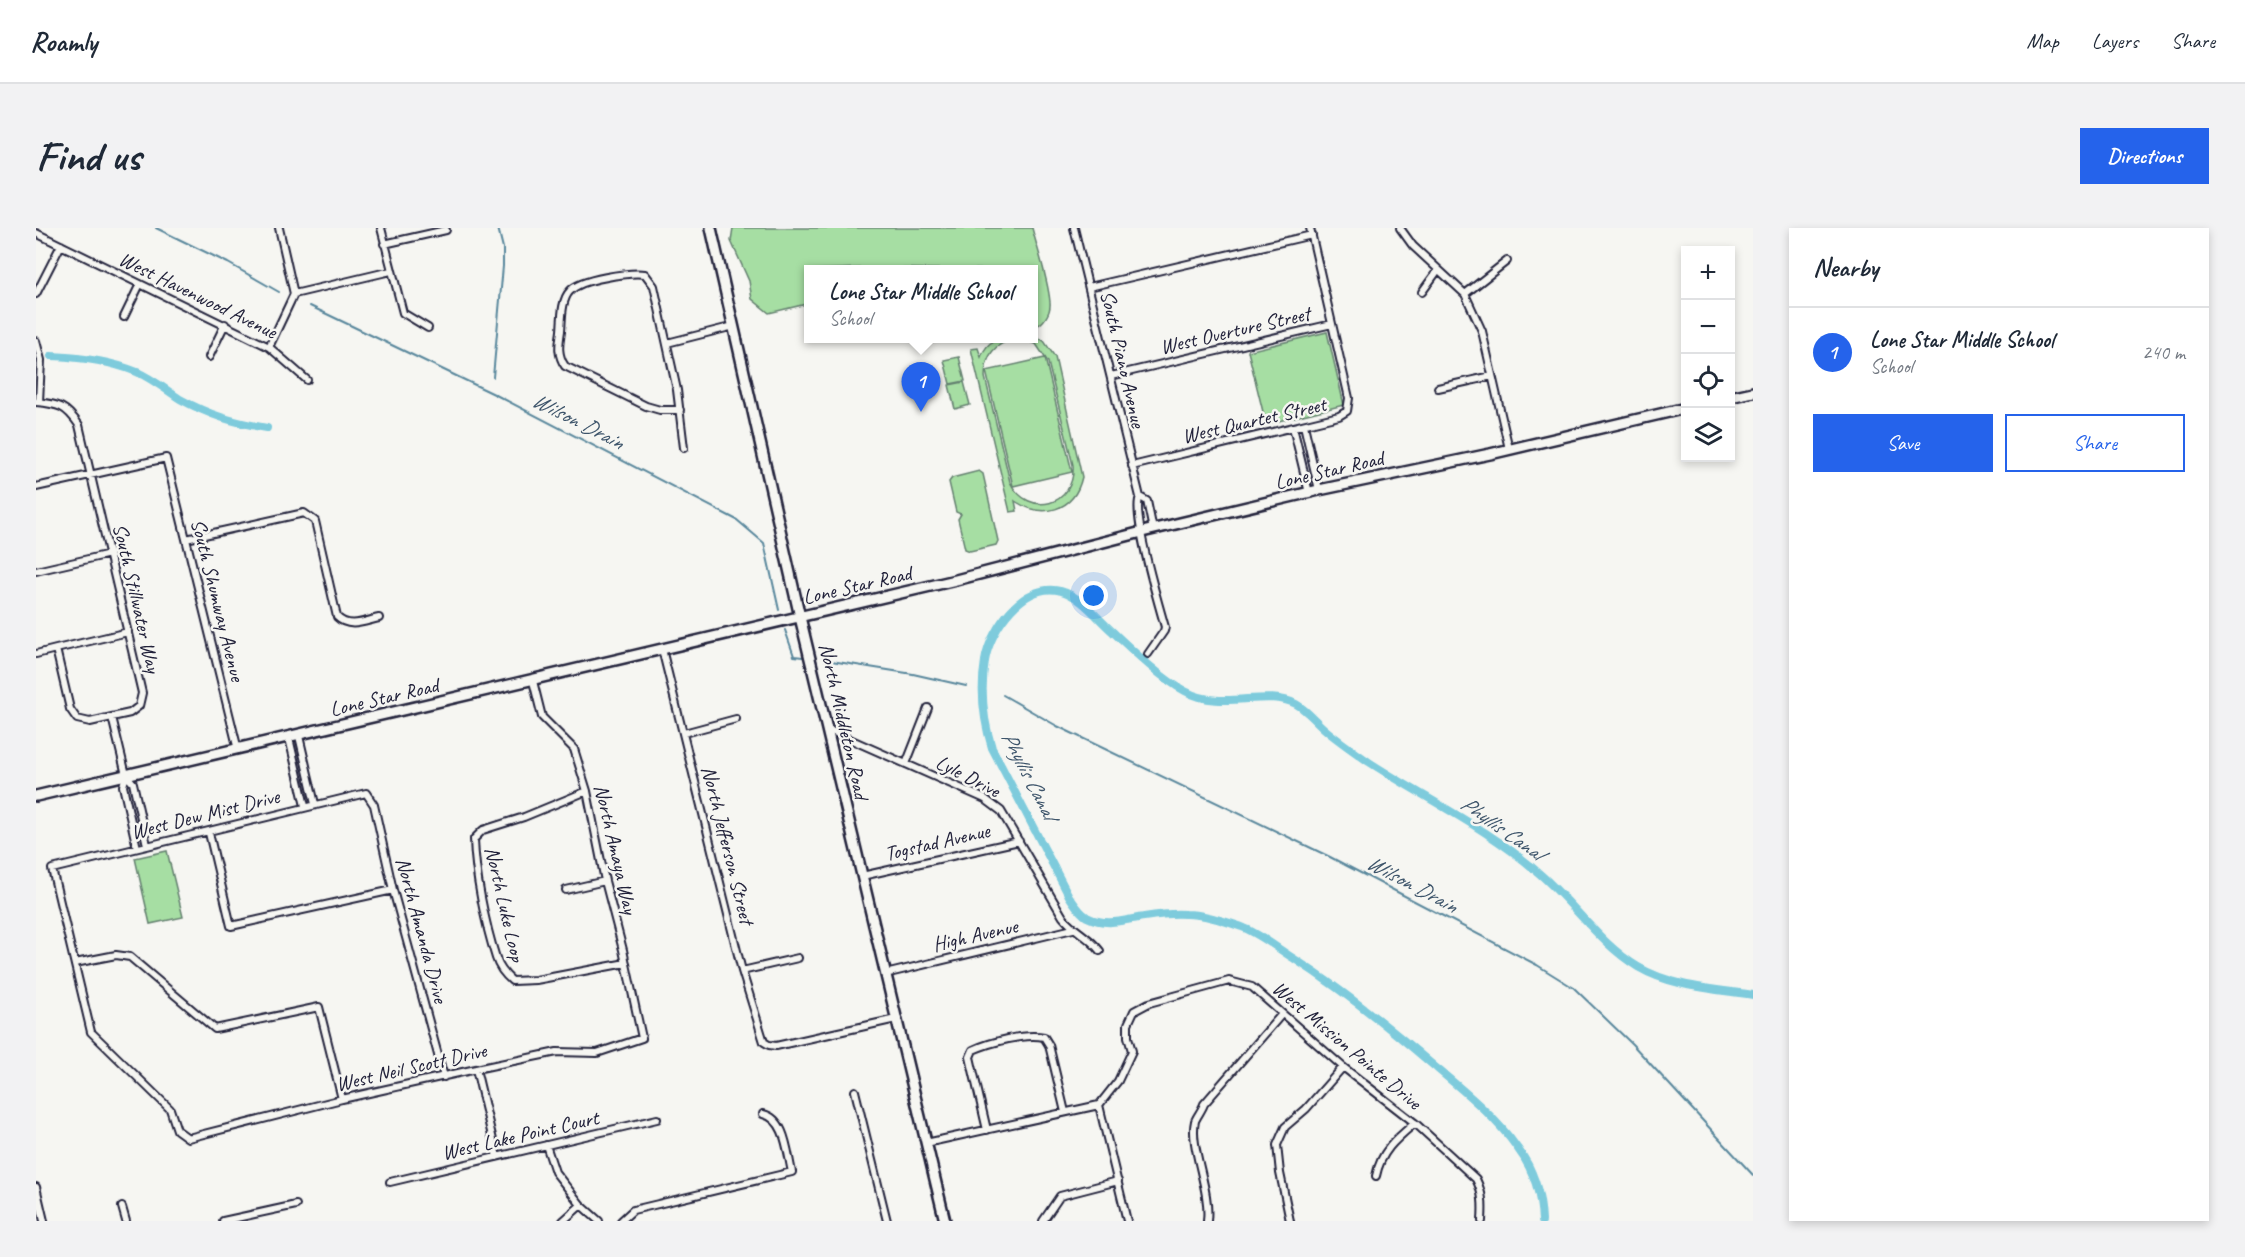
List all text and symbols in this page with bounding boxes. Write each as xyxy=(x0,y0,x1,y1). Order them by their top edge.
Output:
text: Roamly xyxy=(30,24,97,59)
text: Map xyxy=(2026,28,2059,54)
text: Layers xyxy=(2092,28,2138,54)
text: Share xyxy=(2171,28,2215,54)
button: Directions xyxy=(2080,128,2209,184)
text: Find us xyxy=(36,130,141,183)
street label: West Havenwood Avenue xyxy=(115,246,282,345)
map controls xyxy=(1681,246,1735,462)
button: + xyxy=(1681,246,1735,300)
text: Nearby xyxy=(1813,251,1878,284)
popup xyxy=(804,265,1038,343)
text: Lone Star Middle School xyxy=(829,278,1013,306)
street label: South Piano Avenue xyxy=(1095,288,1152,431)
street label: West Overture Street xyxy=(1158,299,1315,360)
button: − xyxy=(1681,300,1735,354)
text: School xyxy=(829,306,872,331)
text: Lone Star Middle School xyxy=(1870,326,2054,354)
text: 1 xyxy=(1828,340,1837,365)
text: 240 m xyxy=(2142,340,2185,365)
button: locate xyxy=(1681,354,1735,408)
text: School xyxy=(1870,354,1913,379)
pin: 1 xyxy=(902,362,940,412)
water label: Wilson Drain xyxy=(528,386,630,457)
street label: West Quartet Street xyxy=(1180,390,1330,449)
button: layers xyxy=(1681,408,1735,462)
button: Save xyxy=(1813,414,1993,472)
button: Share xyxy=(2005,414,2185,472)
street label: Lone Star Road xyxy=(1272,444,1389,495)
street label: South Shumway Avenue xyxy=(185,516,251,686)
street label: South Stillwater Way xyxy=(107,521,167,677)
street label: Lone Star Road xyxy=(800,559,917,610)
your location xyxy=(1079,581,1108,610)
street label: North Middleton Road xyxy=(813,640,875,804)
street label: Lone Star Road xyxy=(327,671,444,722)
water label: Phyllis Canal xyxy=(995,727,1066,830)
street label: Lyle Drive xyxy=(932,749,1005,804)
street label: North Jefferson Street xyxy=(696,763,761,930)
street label: North Amaya Way xyxy=(588,782,644,918)
street label: West Dew Mist Drive xyxy=(128,783,283,845)
water label: Phyllis Canal xyxy=(1455,789,1555,871)
street label: Togstad Avenue xyxy=(882,817,993,867)
street label: North Luke Loop xyxy=(479,844,531,965)
water label: Wilson Drain xyxy=(1362,848,1464,921)
street label: North Amanda Drive xyxy=(390,854,454,1008)
street label: High Avenue xyxy=(930,912,1022,957)
street label: West Mission Pointe Drive xyxy=(1267,975,1428,1116)
street label: West Neil Scott Drive xyxy=(333,1037,490,1097)
street label: West Lake Point Court xyxy=(439,1104,603,1166)

